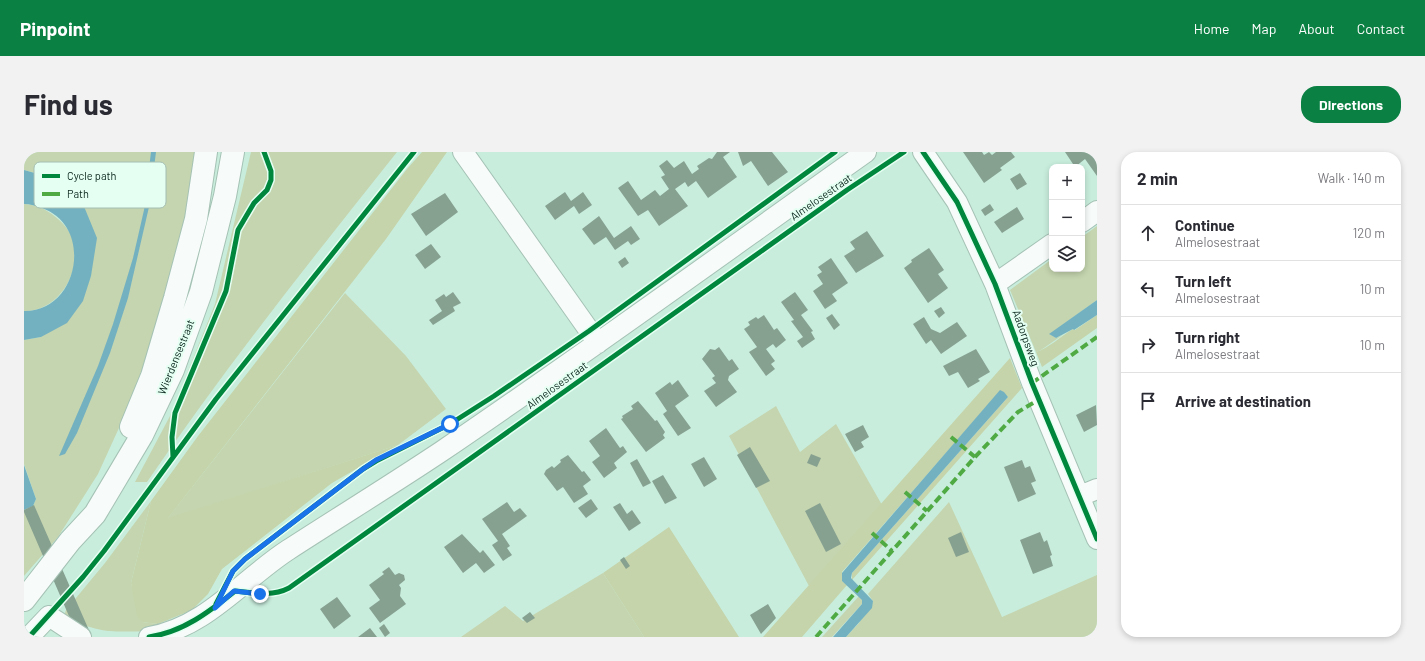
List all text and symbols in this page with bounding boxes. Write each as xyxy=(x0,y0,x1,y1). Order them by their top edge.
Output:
text: Pinpoint xyxy=(20,17,90,40)
text: Home xyxy=(1194,20,1230,37)
text: Map xyxy=(1252,20,1276,37)
text: About xyxy=(1298,20,1335,37)
text: Contact xyxy=(1357,20,1405,37)
button: Directions xyxy=(1301,86,1401,123)
text: Find us xyxy=(24,87,113,121)
legend xyxy=(34,162,166,208)
map controls xyxy=(1049,164,1085,272)
button: + xyxy=(1049,164,1085,200)
text: 2 min xyxy=(1137,168,1178,188)
text: Cycle path xyxy=(67,169,117,182)
text: Walk · 140 m xyxy=(1318,170,1385,186)
street label: Almelosestraat xyxy=(787,171,854,223)
text: Path xyxy=(67,187,89,200)
button: − xyxy=(1049,200,1085,236)
text: Continue xyxy=(1175,216,1235,234)
icon: ahead xyxy=(1137,222,1159,244)
text: 120 m xyxy=(1353,225,1385,241)
text: Almelosestraat xyxy=(1175,234,1260,250)
button: layers xyxy=(1049,236,1085,272)
text: Turn left xyxy=(1175,272,1231,290)
icon: left xyxy=(1137,278,1159,300)
text: 10 m xyxy=(1360,281,1385,297)
text: Almelosestraat xyxy=(1175,290,1260,306)
street label: Aadorpsweg xyxy=(1010,308,1043,368)
street label: Wierdensestraat xyxy=(155,317,196,396)
text: Turn right xyxy=(1175,328,1240,346)
icon: right xyxy=(1137,334,1159,356)
text: 10 m xyxy=(1360,337,1385,353)
text: Almelosestraat xyxy=(1175,346,1260,362)
street label: Almelosestraat xyxy=(524,358,590,411)
icon: arrive xyxy=(1137,390,1159,412)
text: Arrive at destination xyxy=(1175,392,1311,410)
route start xyxy=(441,415,459,433)
route end xyxy=(251,585,269,603)

